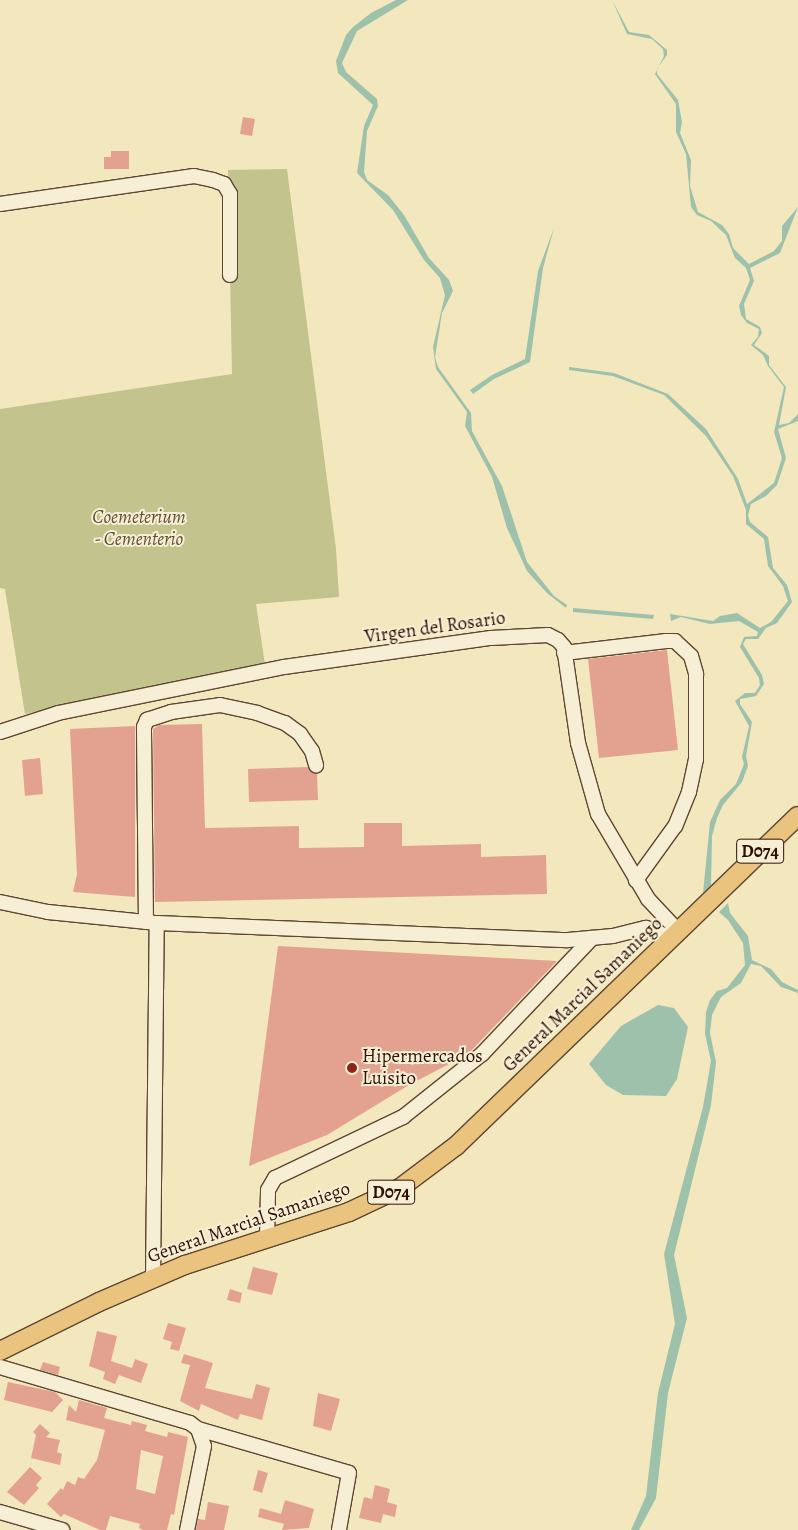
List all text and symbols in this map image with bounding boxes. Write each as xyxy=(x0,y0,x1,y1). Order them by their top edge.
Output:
park label: Coemeterium - Cementerio xyxy=(92,507,186,551)
street label: Virgen del Rosario xyxy=(363,607,507,649)
road number: D074 xyxy=(735,836,785,866)
street label: General Marcial Samaniego xyxy=(499,913,667,1077)
place label: Hipermercados Luisito xyxy=(362,1046,483,1090)
marker: Hipermercados Luisito xyxy=(346,1062,358,1074)
road number: D074 xyxy=(366,1176,416,1208)
street label: General Marcial Samaniego xyxy=(145,1178,353,1268)

